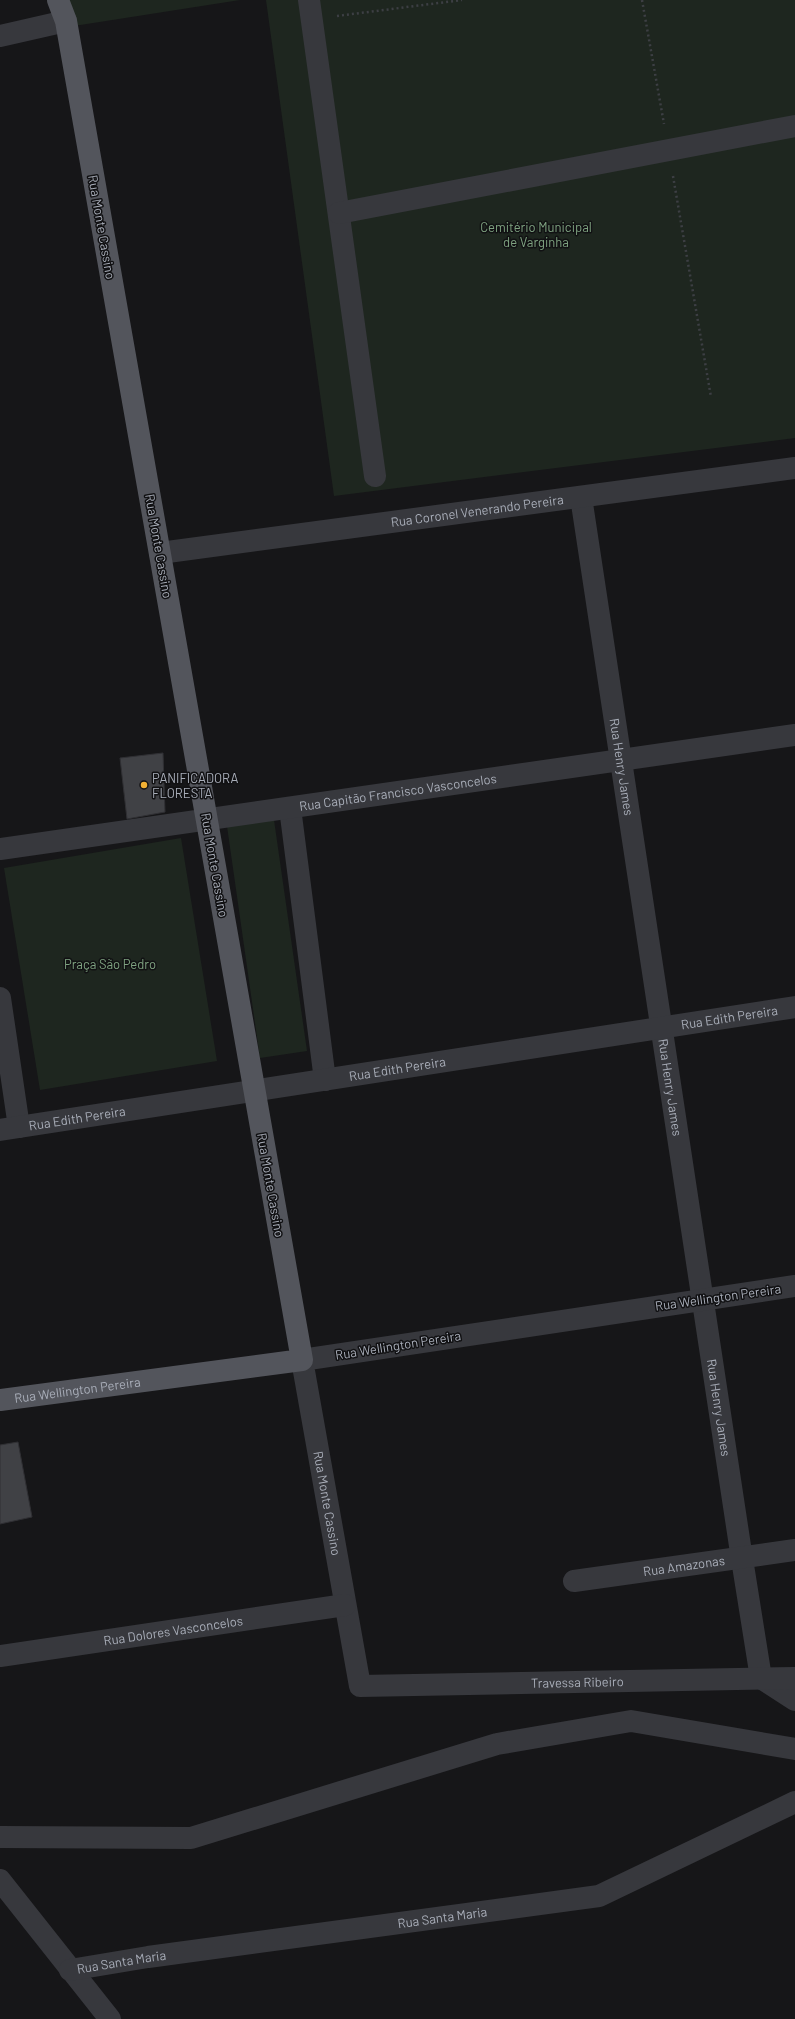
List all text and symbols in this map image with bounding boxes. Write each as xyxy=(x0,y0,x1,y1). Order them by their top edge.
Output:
street label: Rua Monte Cassino xyxy=(85,174,119,280)
park label: Cemitério Municipal de Varginha xyxy=(480,219,592,250)
street label: Rua Coronel Venerando Pereira xyxy=(390,491,565,530)
street label: Rua Monte Cassino xyxy=(142,493,176,599)
street label: Rua Henry James xyxy=(607,717,637,817)
place label: PANIFICADORA FLORESTA xyxy=(152,770,238,801)
street label: Rua Capitão Francisco Vasconcelos xyxy=(298,770,498,814)
marker: PANIFICADORA FLORESTA xyxy=(139,780,149,790)
street label: Rua Monte Cassino xyxy=(198,812,232,918)
park label: Praça São Pedro xyxy=(64,956,156,972)
street label: Rua Edith Pereira xyxy=(680,1002,779,1033)
street label: Rua Henry James xyxy=(655,1037,686,1137)
street label: Rua Edith Pereira xyxy=(348,1053,447,1084)
street label: Rua Edith Pereira xyxy=(28,1103,127,1133)
street label: Rua Monte Cassino xyxy=(254,1132,288,1238)
street label: Rua Wellington Pereira xyxy=(654,1280,782,1314)
street label: Rua Wellington Pereira xyxy=(334,1327,462,1363)
street label: Rua Henry James xyxy=(704,1358,734,1457)
street label: Rua Wellington Pereira xyxy=(13,1373,141,1406)
street label: Rua Monte Cassino xyxy=(310,1450,345,1557)
street label: Rua Amazonas xyxy=(642,1552,726,1579)
street label: Rua Dolores Vasconcelos xyxy=(102,1612,244,1649)
street label: Travessa Ribeiro xyxy=(531,1673,624,1691)
street label: Rua Santa Maria xyxy=(397,1903,488,1931)
street label: Rua Santa Maria xyxy=(76,1947,167,1977)

